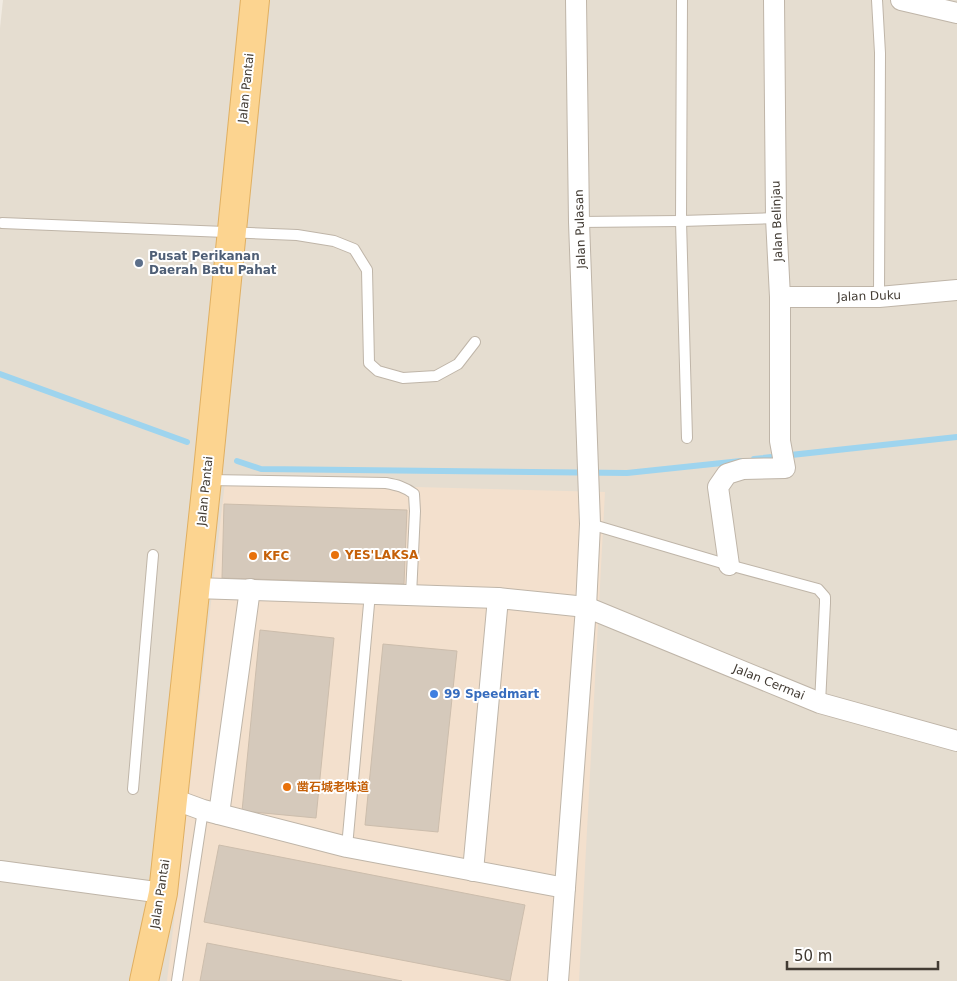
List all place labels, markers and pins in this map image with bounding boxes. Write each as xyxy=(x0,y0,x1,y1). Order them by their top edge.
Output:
place label: Pusat Perikanan Daerah Batu Pahat xyxy=(149,249,277,277)
marker: Pusat Perikanan Daerah Batu Pahat xyxy=(133,257,145,269)
place label: YES'LAKSA xyxy=(344,548,419,562)
place label: KFC xyxy=(263,549,289,563)
marker: YES'LAKSA xyxy=(329,549,341,561)
marker: KFC xyxy=(247,550,259,562)
place label: 99 Speedmart xyxy=(444,687,539,701)
marker: 99 Speedmart xyxy=(428,688,440,700)
place label: 凿石城老味道 xyxy=(297,780,369,794)
marker: 凿石城老味道 xyxy=(281,781,293,793)

